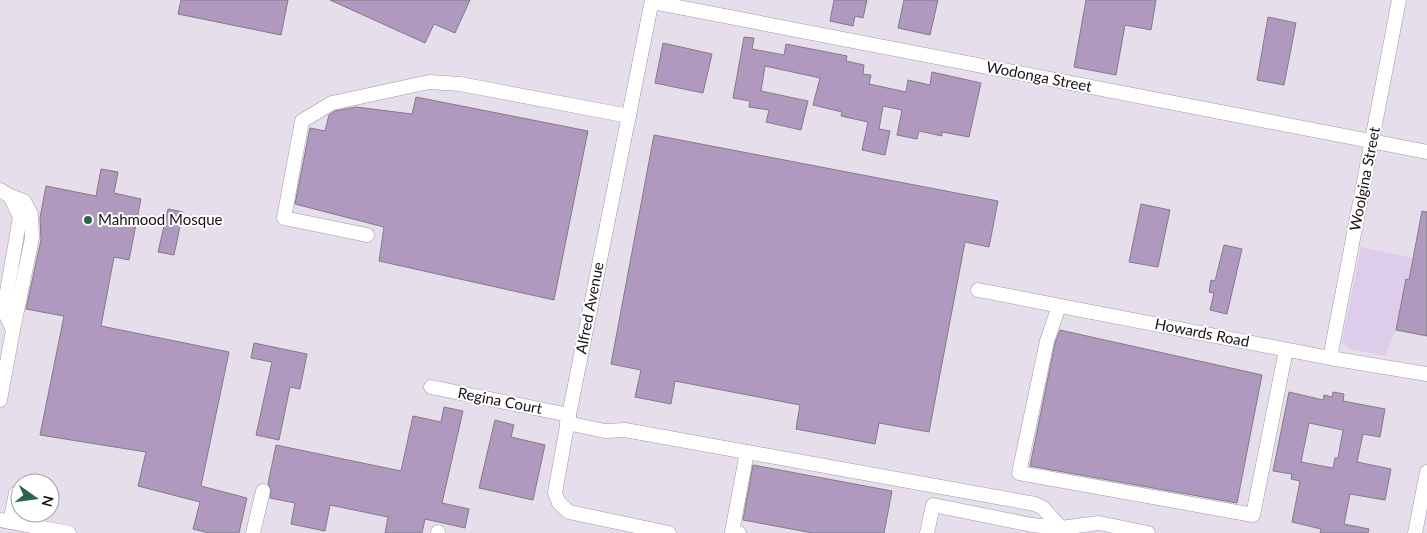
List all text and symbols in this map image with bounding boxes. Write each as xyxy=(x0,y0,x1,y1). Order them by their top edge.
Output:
street label: Wodonga Street xyxy=(985,57,1094,95)
street label: Woolgina Street xyxy=(1345,125,1383,232)
place label: Mahmood Mosque xyxy=(98,210,223,228)
marker: Mahmood Mosque xyxy=(82,214,94,226)
street label: Alfred Avenue xyxy=(571,260,607,355)
street label: Howards Road xyxy=(1153,314,1251,350)
street label: Regina Court xyxy=(457,383,544,417)
north arrow xyxy=(10,473,60,523)
text: N xyxy=(39,494,58,509)

